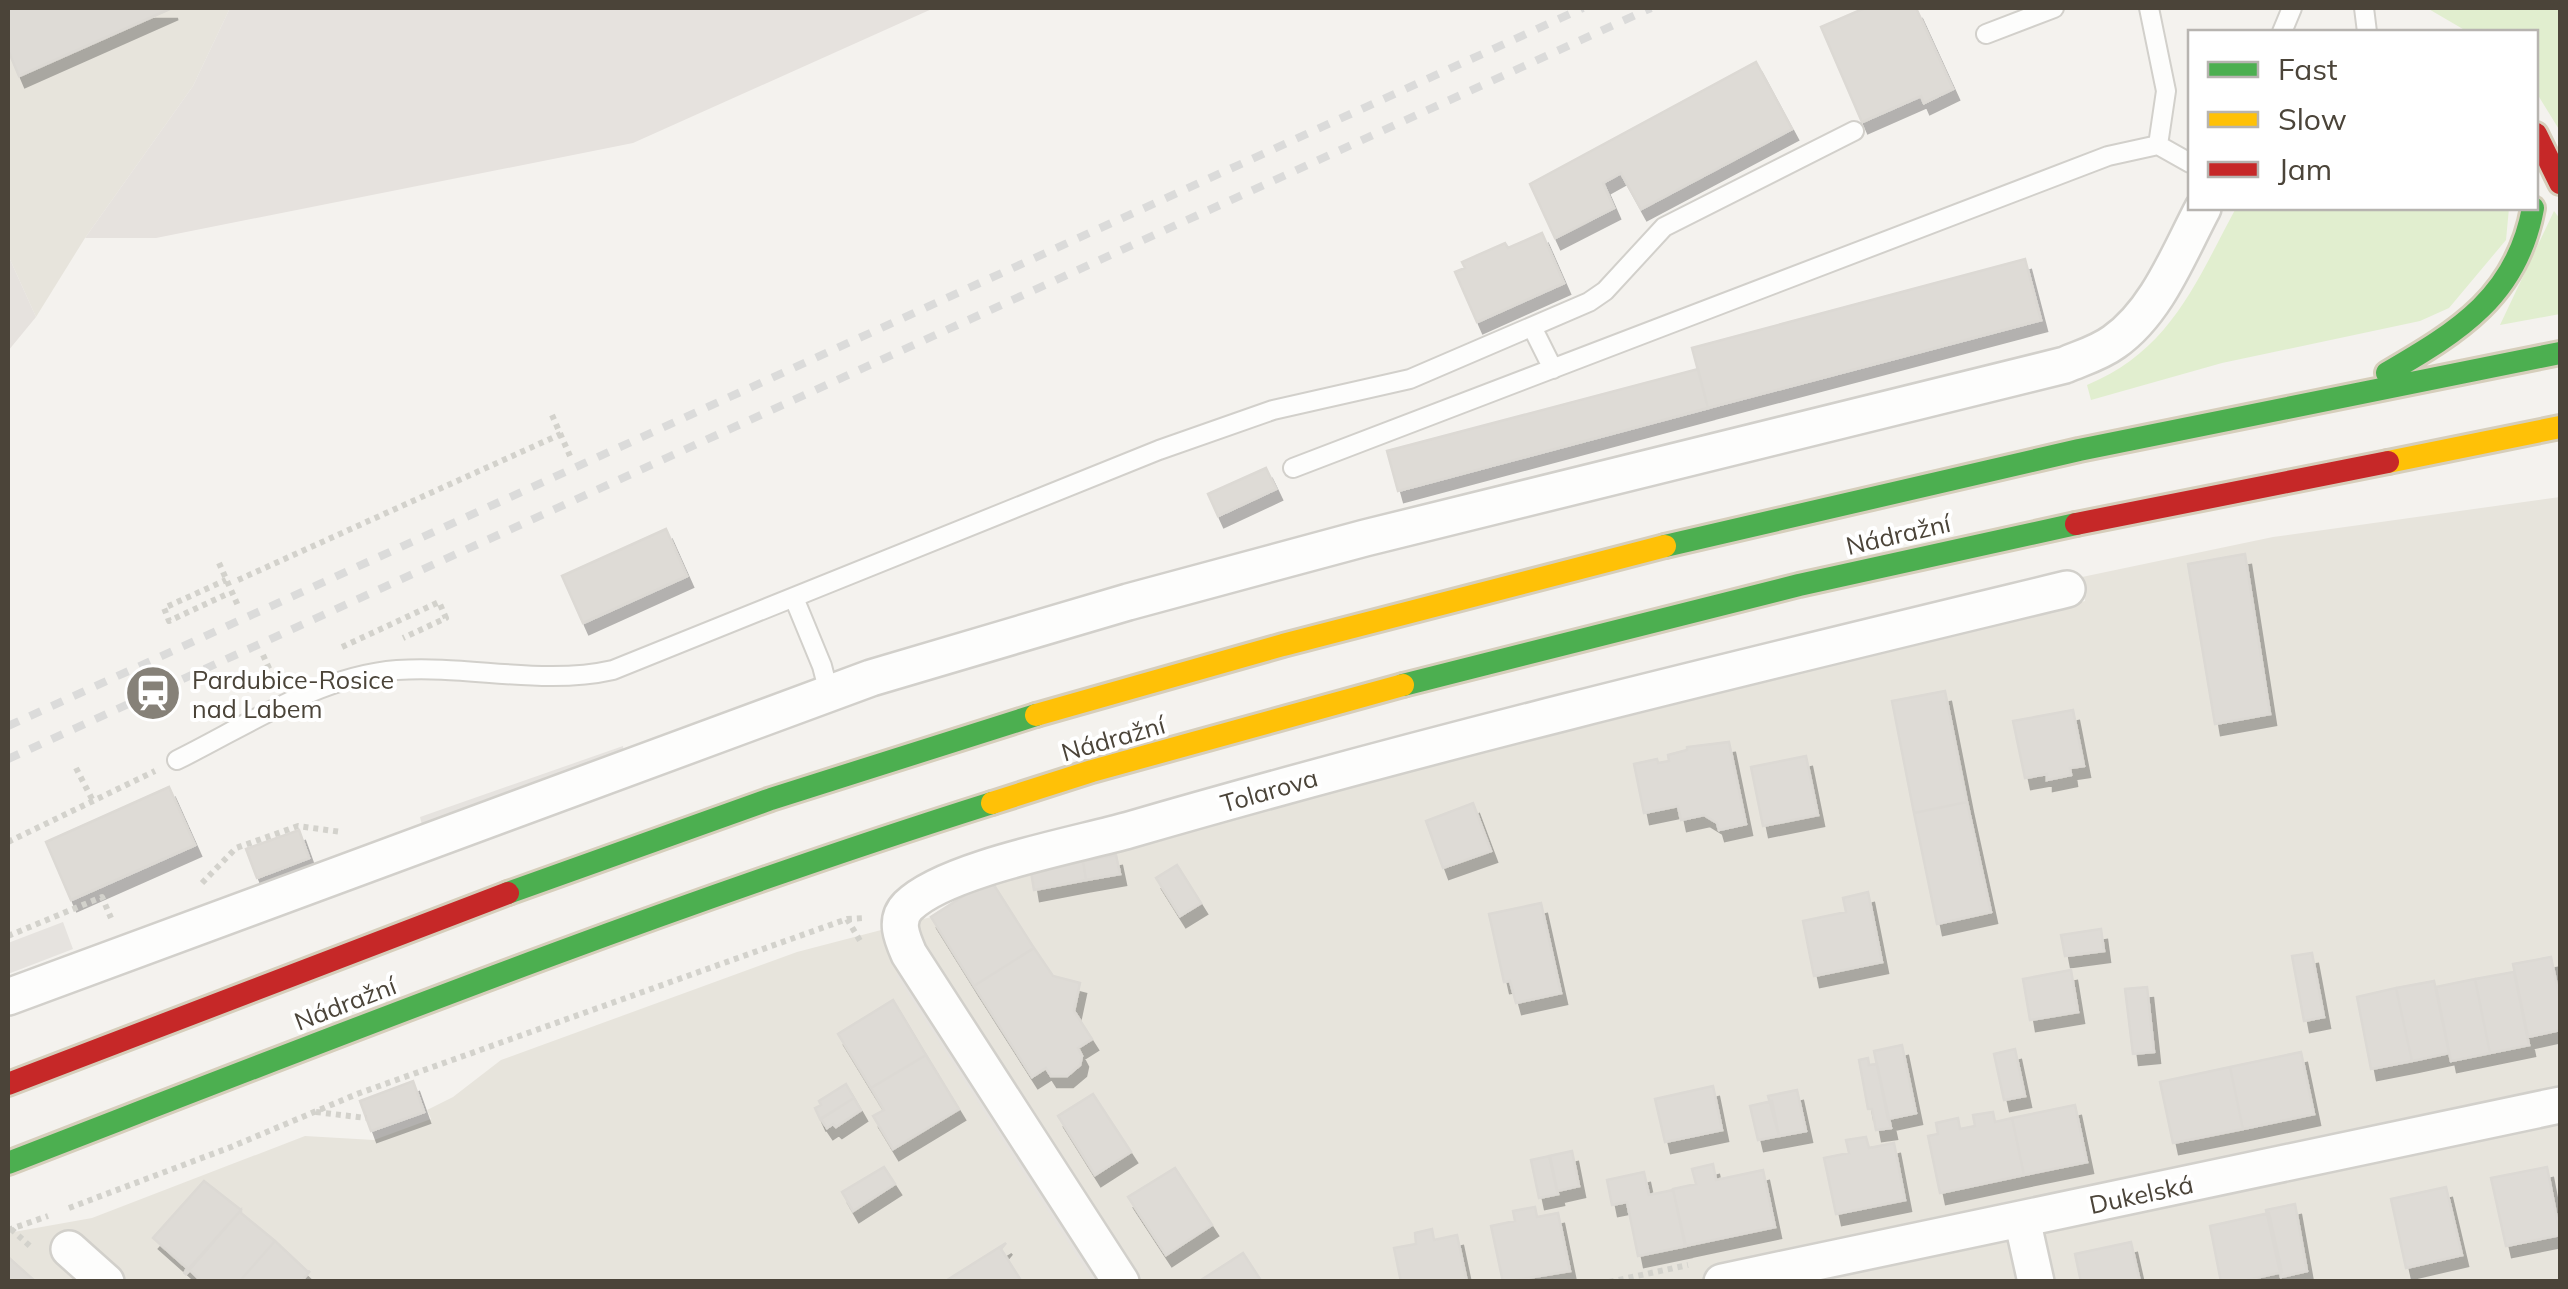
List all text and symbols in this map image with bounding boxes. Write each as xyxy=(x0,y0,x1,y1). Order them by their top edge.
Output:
legend xyxy=(2188,30,2538,210)
text: Fast xyxy=(2278,50,2338,88)
text: Slow xyxy=(2278,100,2347,138)
text: Jam xyxy=(2278,150,2332,188)
street label: Nádražní xyxy=(1843,507,1954,561)
station icon: Pardubice-Rosice nad Labem xyxy=(123,663,183,723)
place label: Pardubice-Rosice nad Labem xyxy=(192,664,394,724)
street label: Nádražní xyxy=(1058,708,1169,768)
street label: Tolarova xyxy=(1217,761,1321,819)
street label: Nádražní xyxy=(290,969,401,1037)
street label: Dukelská xyxy=(2086,1168,2196,1220)

